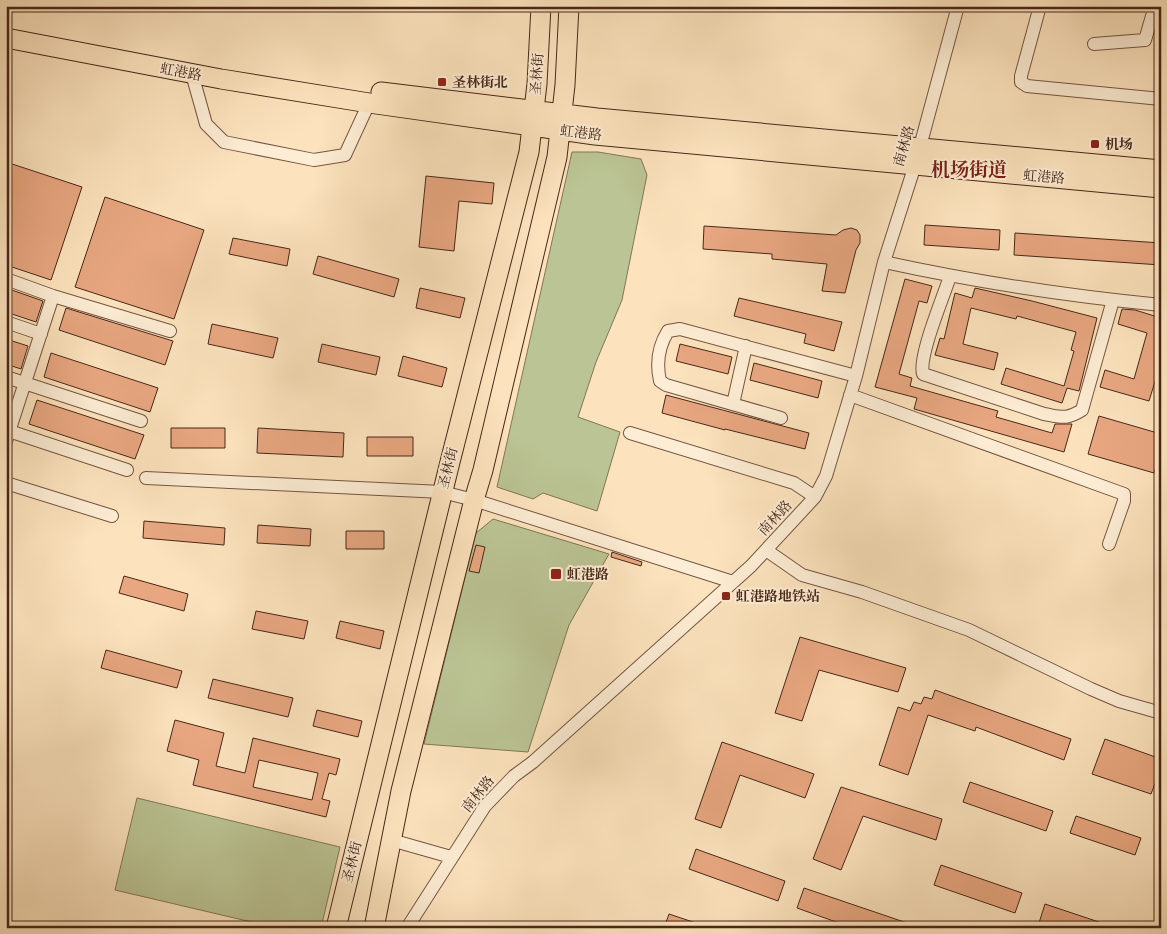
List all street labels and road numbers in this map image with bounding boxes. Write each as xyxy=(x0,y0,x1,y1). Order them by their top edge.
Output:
street label: 圣林街 xyxy=(526,52,548,96)
street label: 虹港路 xyxy=(159,59,203,85)
street label: 虹港路 xyxy=(559,121,603,145)
street label: 南林路 xyxy=(889,123,919,169)
street label: 虹港路 xyxy=(1022,166,1066,188)
street label: 圣林街 xyxy=(434,445,462,491)
street label: 南林路 xyxy=(754,496,796,540)
street label: 南林路 xyxy=(457,772,499,816)
street label: 圣林街 xyxy=(338,839,366,885)

